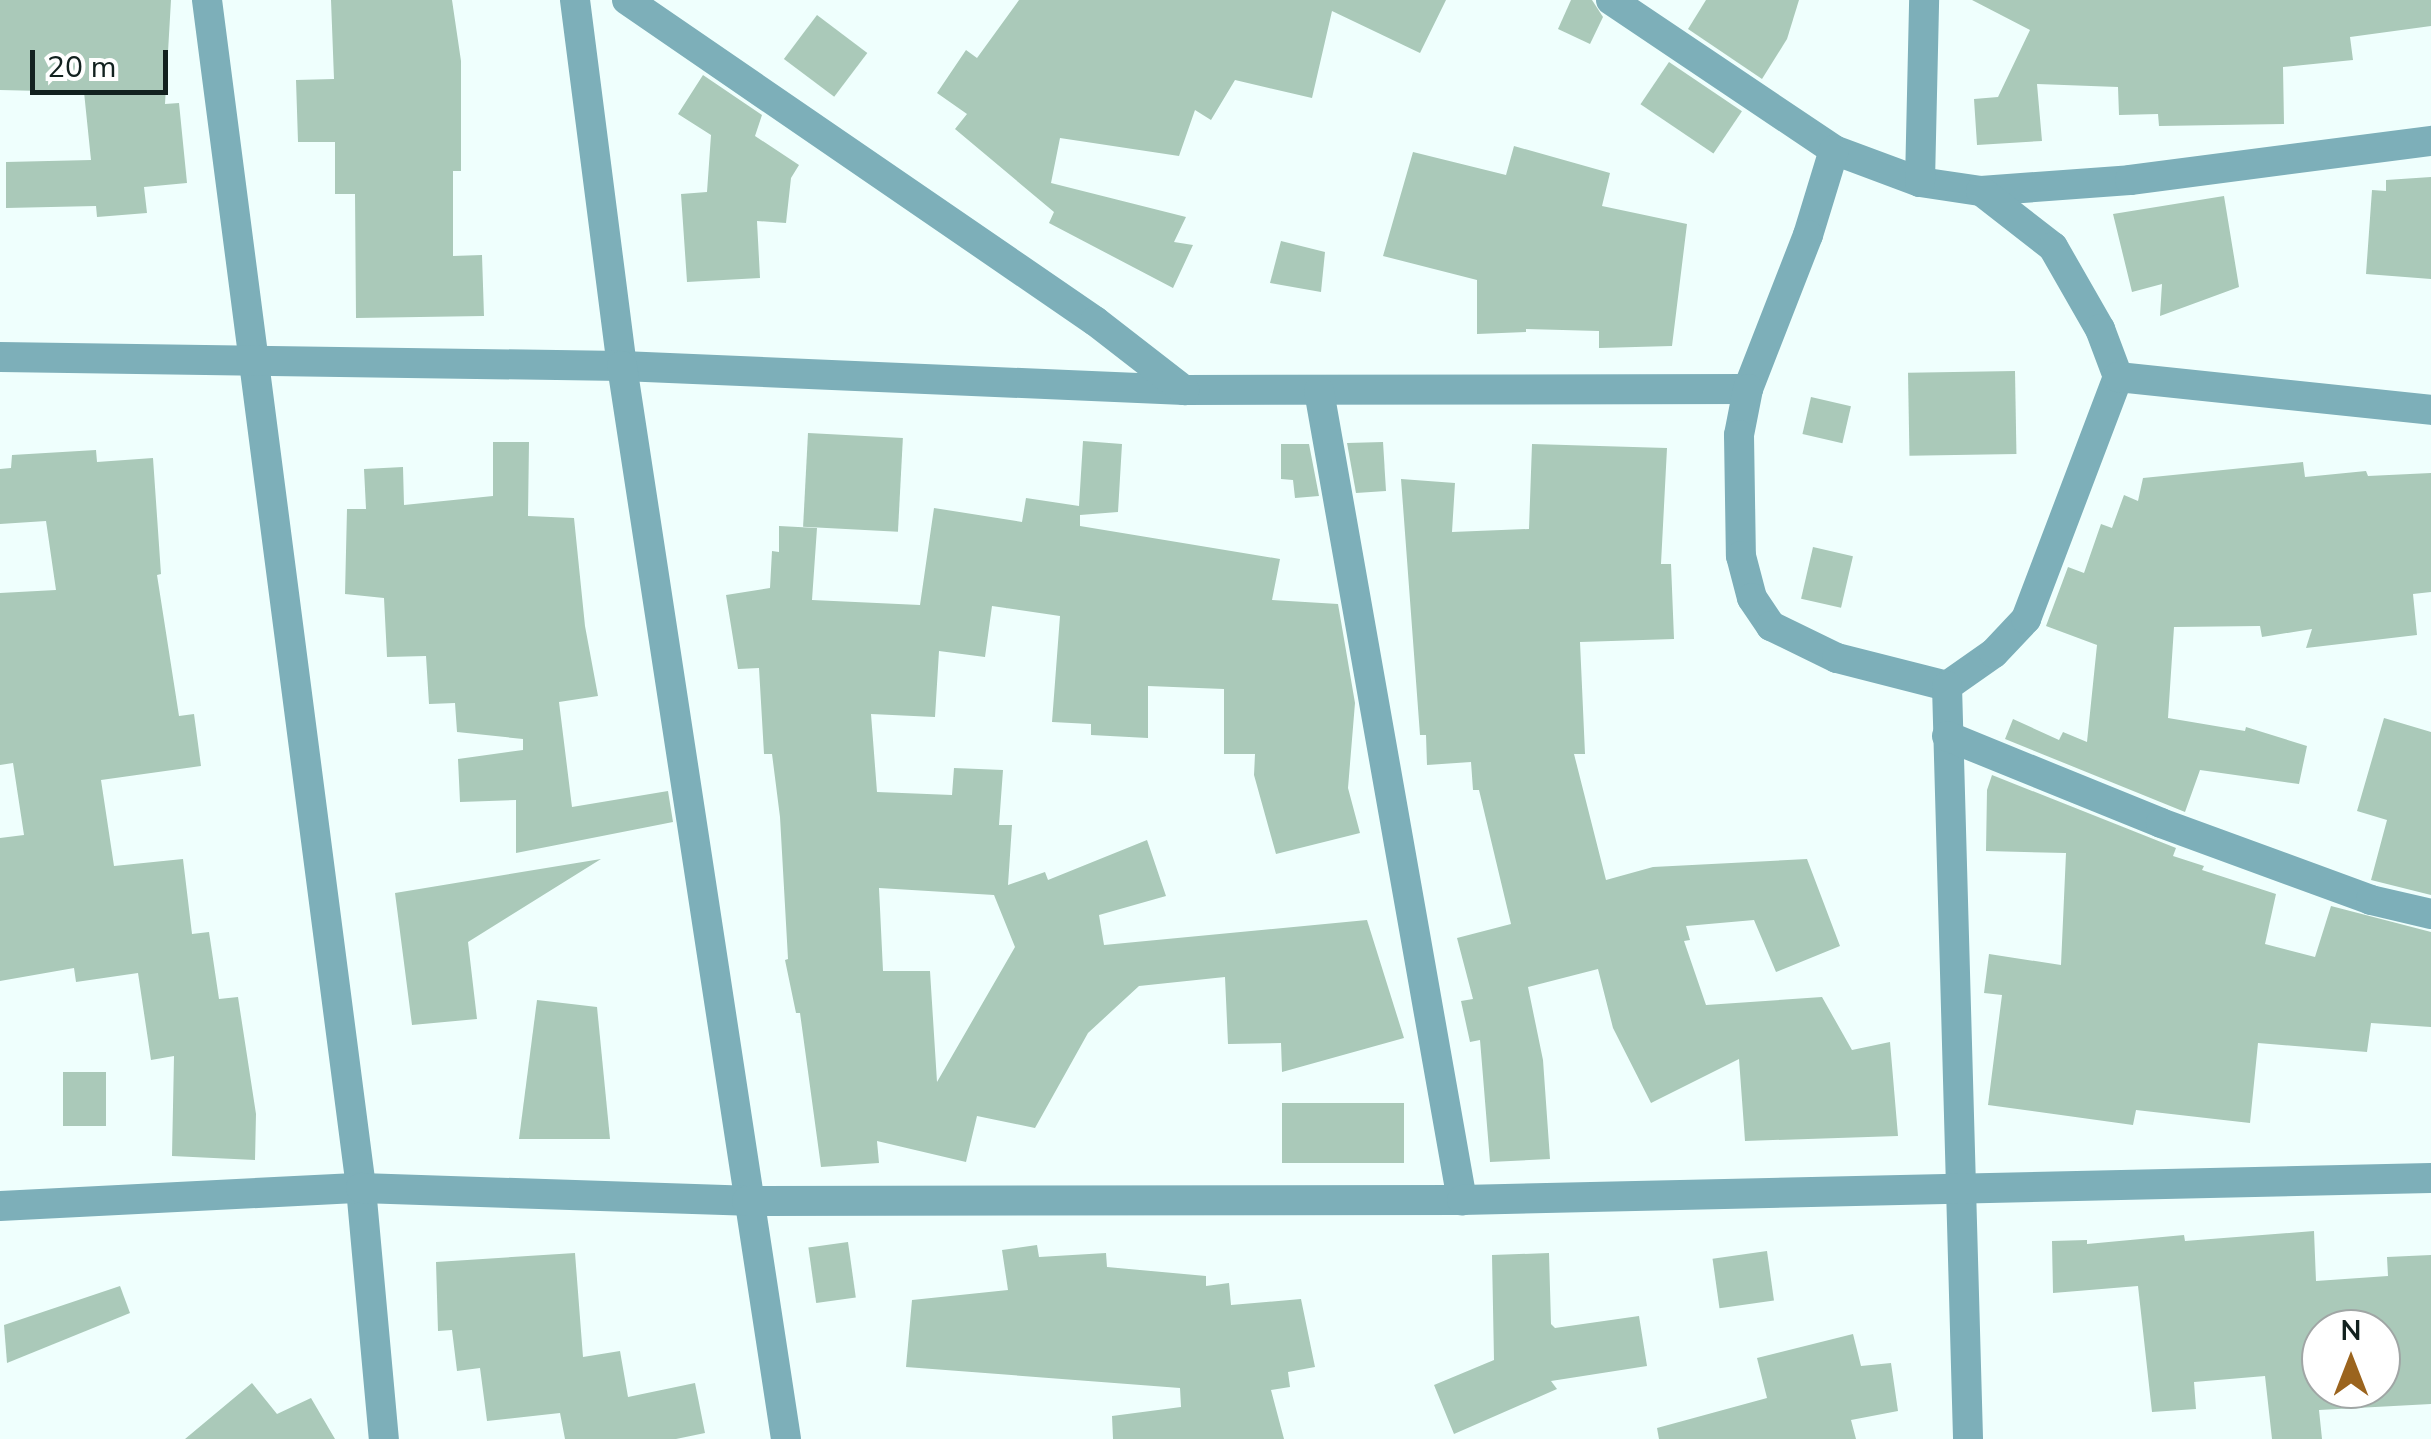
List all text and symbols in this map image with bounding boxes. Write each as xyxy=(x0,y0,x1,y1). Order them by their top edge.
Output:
scale bar xyxy=(35,30,172,92)
text: 20 m xyxy=(47,47,116,88)
north arrow xyxy=(2301,1309,2401,1409)
text: N xyxy=(2341,1312,2361,1350)

